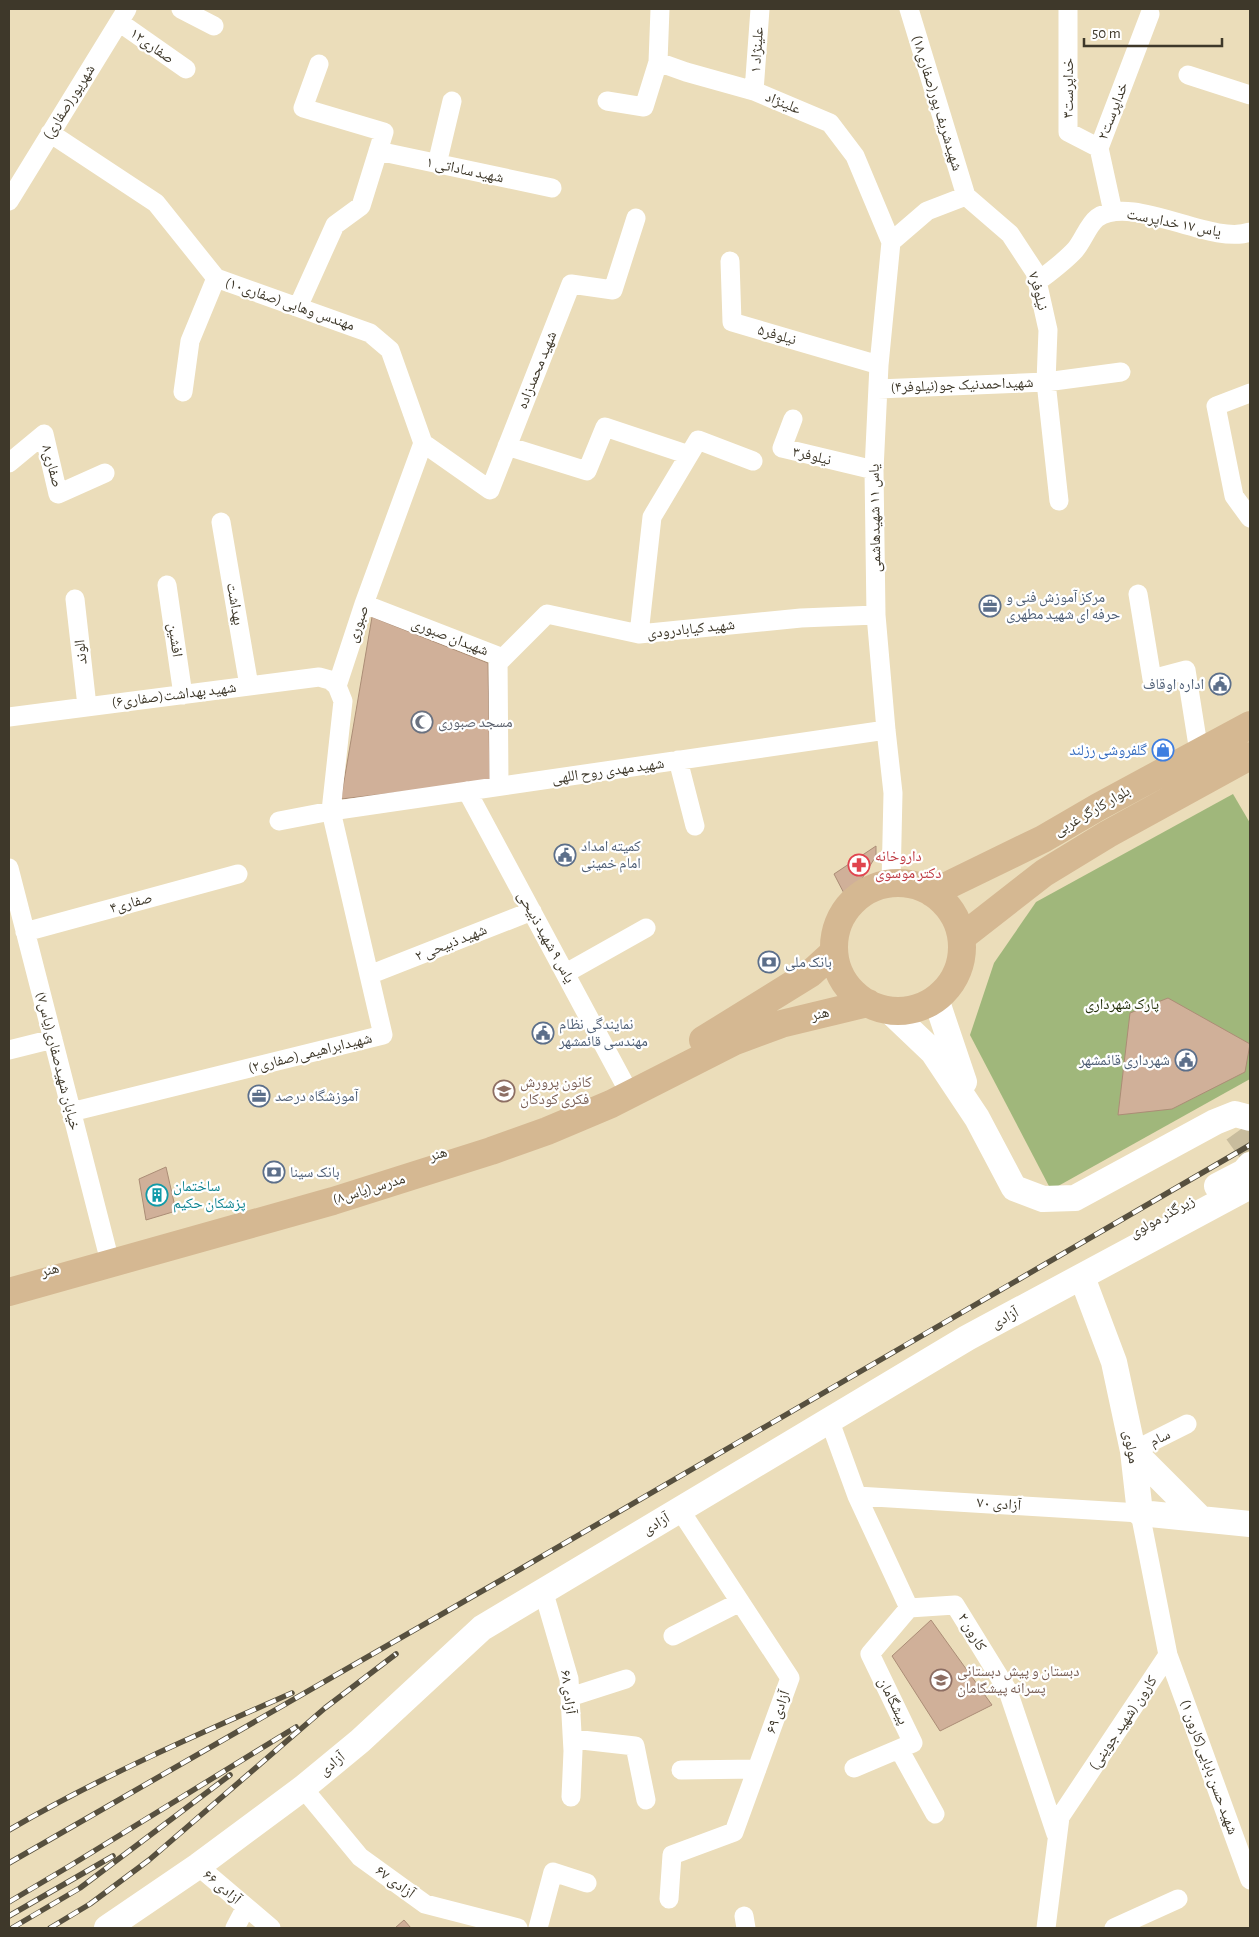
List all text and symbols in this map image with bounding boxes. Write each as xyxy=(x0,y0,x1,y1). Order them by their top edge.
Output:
scale bar xyxy=(1084,15,1222,47)
street label: صفاری۱۲ xyxy=(126,26,177,68)
street label: علینژاد ۱ xyxy=(748,26,767,74)
text: 50 m xyxy=(1092,26,1121,41)
street label: شهیدشریف پور(صفاری۱۸) xyxy=(907,34,965,173)
street label: خداپرست۳ xyxy=(1061,57,1077,118)
street label: شهریور(صفاری) xyxy=(40,62,100,143)
street label: خداپرست۲ xyxy=(1095,80,1132,142)
street label: علینژاد xyxy=(763,89,803,118)
street label: شهید ساداتی ۱ xyxy=(425,154,505,187)
street label: یاس ۱۷ خداپرست xyxy=(1125,206,1223,242)
street label: نیلوفر۷ xyxy=(1025,270,1050,312)
street label: مهندس وهابی (صفاری۱۰) xyxy=(223,275,357,335)
street label: نیلوفر۵ xyxy=(756,322,798,349)
street label: شهید محمدزاده xyxy=(515,329,560,411)
street label: شهیداحمدنیک جو(نیلوفر۴) xyxy=(890,375,1034,396)
street label: صفاری۸ xyxy=(37,443,65,489)
street label: نیلوفر۳ xyxy=(791,444,833,469)
street label: یاس ۱۱ شهیدهاشمی xyxy=(867,463,885,572)
street label: بهداشت xyxy=(223,582,246,626)
place label: مرکز آموزش فنی و حرفه ای شهید مطهری xyxy=(1006,589,1121,624)
office icon: مرکز آموزش فنی و حرفه ای شهید مطهری xyxy=(978,594,1002,618)
street label: صبوری xyxy=(345,603,373,645)
street label: شهیدان صبوری xyxy=(409,615,491,660)
street label: شهید کیابادرودی xyxy=(646,617,736,643)
street label: افشین xyxy=(163,622,185,658)
street label: الوند xyxy=(72,639,91,665)
public building icon: اداره اوقاف xyxy=(1208,672,1232,696)
place label: اداره اوقاف xyxy=(1143,677,1204,693)
street label: شهید بهداشت(صفاری۶) xyxy=(111,680,237,712)
mosque icon: مسجد صبوری xyxy=(410,710,434,734)
place label: مسجد صبوری xyxy=(438,715,513,732)
shop icon: گلفروشی رزلند xyxy=(1151,738,1175,762)
place label: گلفروشی رزلند xyxy=(1069,743,1147,760)
street label: شهید مهدی روح اللهی xyxy=(551,756,666,788)
street label: بلوار کارگر غربی xyxy=(1051,783,1134,841)
place label: کمیته امداد امام خمینی xyxy=(581,839,641,873)
public building icon: کمیته امداد امام خمینی xyxy=(553,843,577,867)
place label: داروخانه دکتر موسوی xyxy=(875,849,941,883)
pharmacy icon: داروخانه دکتر موسوی xyxy=(847,853,871,877)
street label: یاس ۹ شهید ذبیحی xyxy=(513,889,578,987)
street label: صفاری۴ xyxy=(108,890,154,918)
street label: شهید ذبیحی ۲ xyxy=(413,922,490,966)
bank icon: بانک ملی xyxy=(757,950,781,974)
place label: بانک ملی xyxy=(785,955,832,972)
street label: خیابان شهیدصفاری(یاس۷) xyxy=(32,990,83,1133)
park label: پارک شهرداری xyxy=(1085,997,1159,1014)
street label: هنر xyxy=(808,1005,831,1025)
place label: نمایندگی نظام مهندسی قائمشهر xyxy=(558,1017,648,1051)
public building icon: نمایندگی نظام مهندسی قائمشهر xyxy=(531,1021,555,1045)
street label: شهیدابراهیمی(صفاری۲) xyxy=(247,1030,374,1078)
public building icon: شهرداری قائمشهر xyxy=(1174,1048,1198,1072)
place label: شهرداری قائمشهر xyxy=(1078,1053,1170,1070)
place label: کانون پرورش فکری کودکان xyxy=(520,1075,592,1109)
school or university icon: کانون پرورش فکری کودکان xyxy=(492,1079,516,1103)
office icon: آموزشگاه درصد xyxy=(247,1084,271,1108)
place label: آموزشگاه درصد xyxy=(275,1088,359,1105)
street label: هنر xyxy=(426,1144,449,1165)
bank icon: بانک سینا xyxy=(262,1160,286,1184)
place label: بانک سینا xyxy=(290,1165,340,1180)
street label: مدرس(یاس۸) xyxy=(331,1171,408,1209)
place label: ساختمان پزشکان حکیم xyxy=(173,1179,246,1213)
building icon: ساختمان پزشکان حکیم xyxy=(145,1183,169,1207)
street label: زیرگذر مولوی xyxy=(1127,1193,1198,1243)
street label: هنر xyxy=(38,1260,61,1281)
street label: آزادی xyxy=(989,1303,1023,1333)
street label: سام xyxy=(1147,1427,1174,1451)
street label: مولوی xyxy=(1119,1429,1141,1465)
street label: آزادی ۷۰ xyxy=(976,1494,1023,1515)
street label: آزادی xyxy=(640,1509,674,1539)
street label: کارون ۲ xyxy=(953,1611,989,1654)
place label: دبستان و پیش دبستانی پسرانه پیشگامان xyxy=(957,1664,1079,1698)
school or university icon: دبستان و پیش دبستانی پسرانه پیشگامان xyxy=(929,1668,953,1692)
street label: آزادی ۶۸ xyxy=(556,1669,579,1716)
street label: کارون (شهید جوینی) xyxy=(1086,1673,1162,1774)
street label: پیشگامان xyxy=(873,1675,911,1728)
street label: آزادی ۶۹ xyxy=(763,1687,795,1736)
street label: شهید حسن بابایی(کارون ۱) xyxy=(1176,1698,1240,1837)
street label: آزادی xyxy=(316,1748,350,1780)
street label: آزادی ۶۷ xyxy=(371,1862,419,1903)
street label: آزادی ۶۶ xyxy=(199,1866,245,1909)

